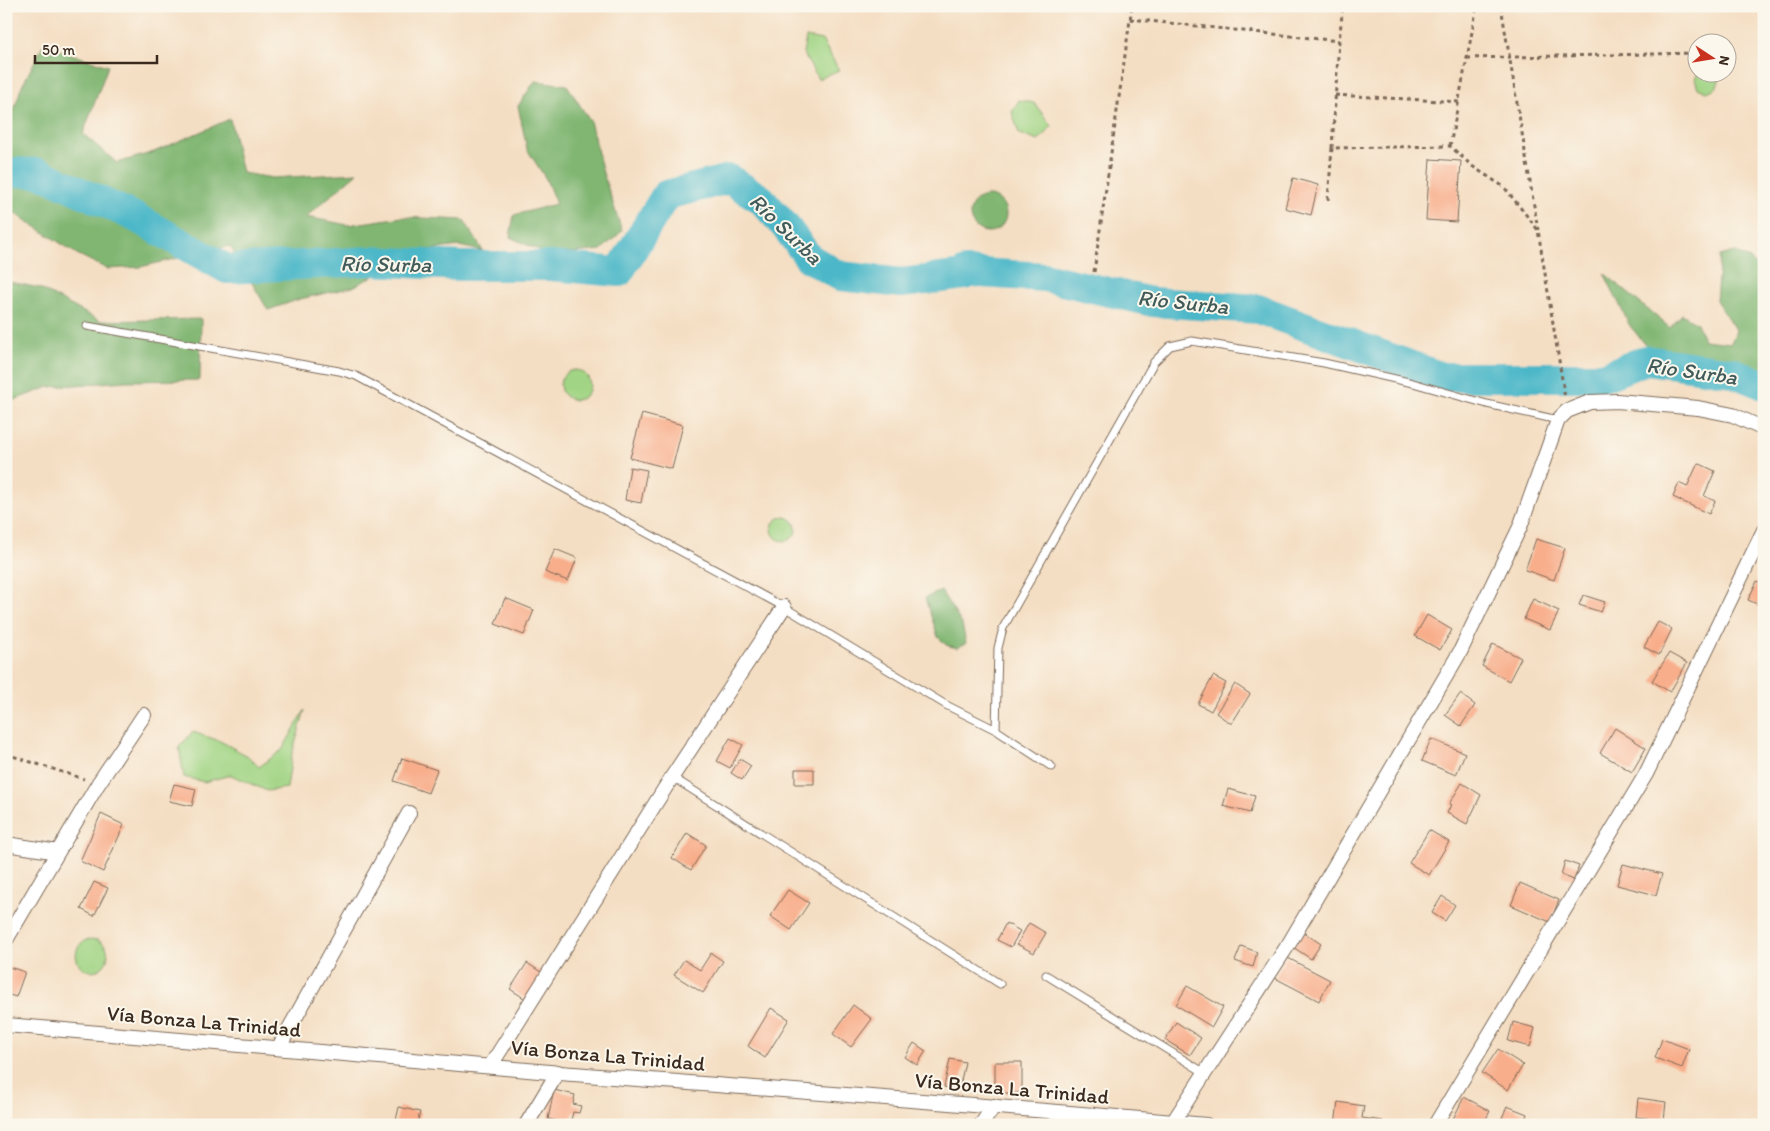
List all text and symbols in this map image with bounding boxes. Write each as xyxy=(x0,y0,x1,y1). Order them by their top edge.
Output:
scale bar xyxy=(35,32,158,64)
north arrow xyxy=(1688,32,1738,82)
text: 50 m xyxy=(42,41,75,59)
text: N xyxy=(1715,54,1734,67)
water label: Río Surba xyxy=(744,188,829,271)
water label: Río Surba xyxy=(340,250,432,278)
water label: Río Surba xyxy=(1136,284,1230,320)
water label: Río Surba xyxy=(1645,351,1740,391)
street label: Vía Bonza La Trinidad xyxy=(106,1000,303,1042)
street label: Vía Bonza La Trinidad xyxy=(510,1034,707,1076)
street label: Vía Bonza La Trinidad xyxy=(914,1067,1111,1109)

